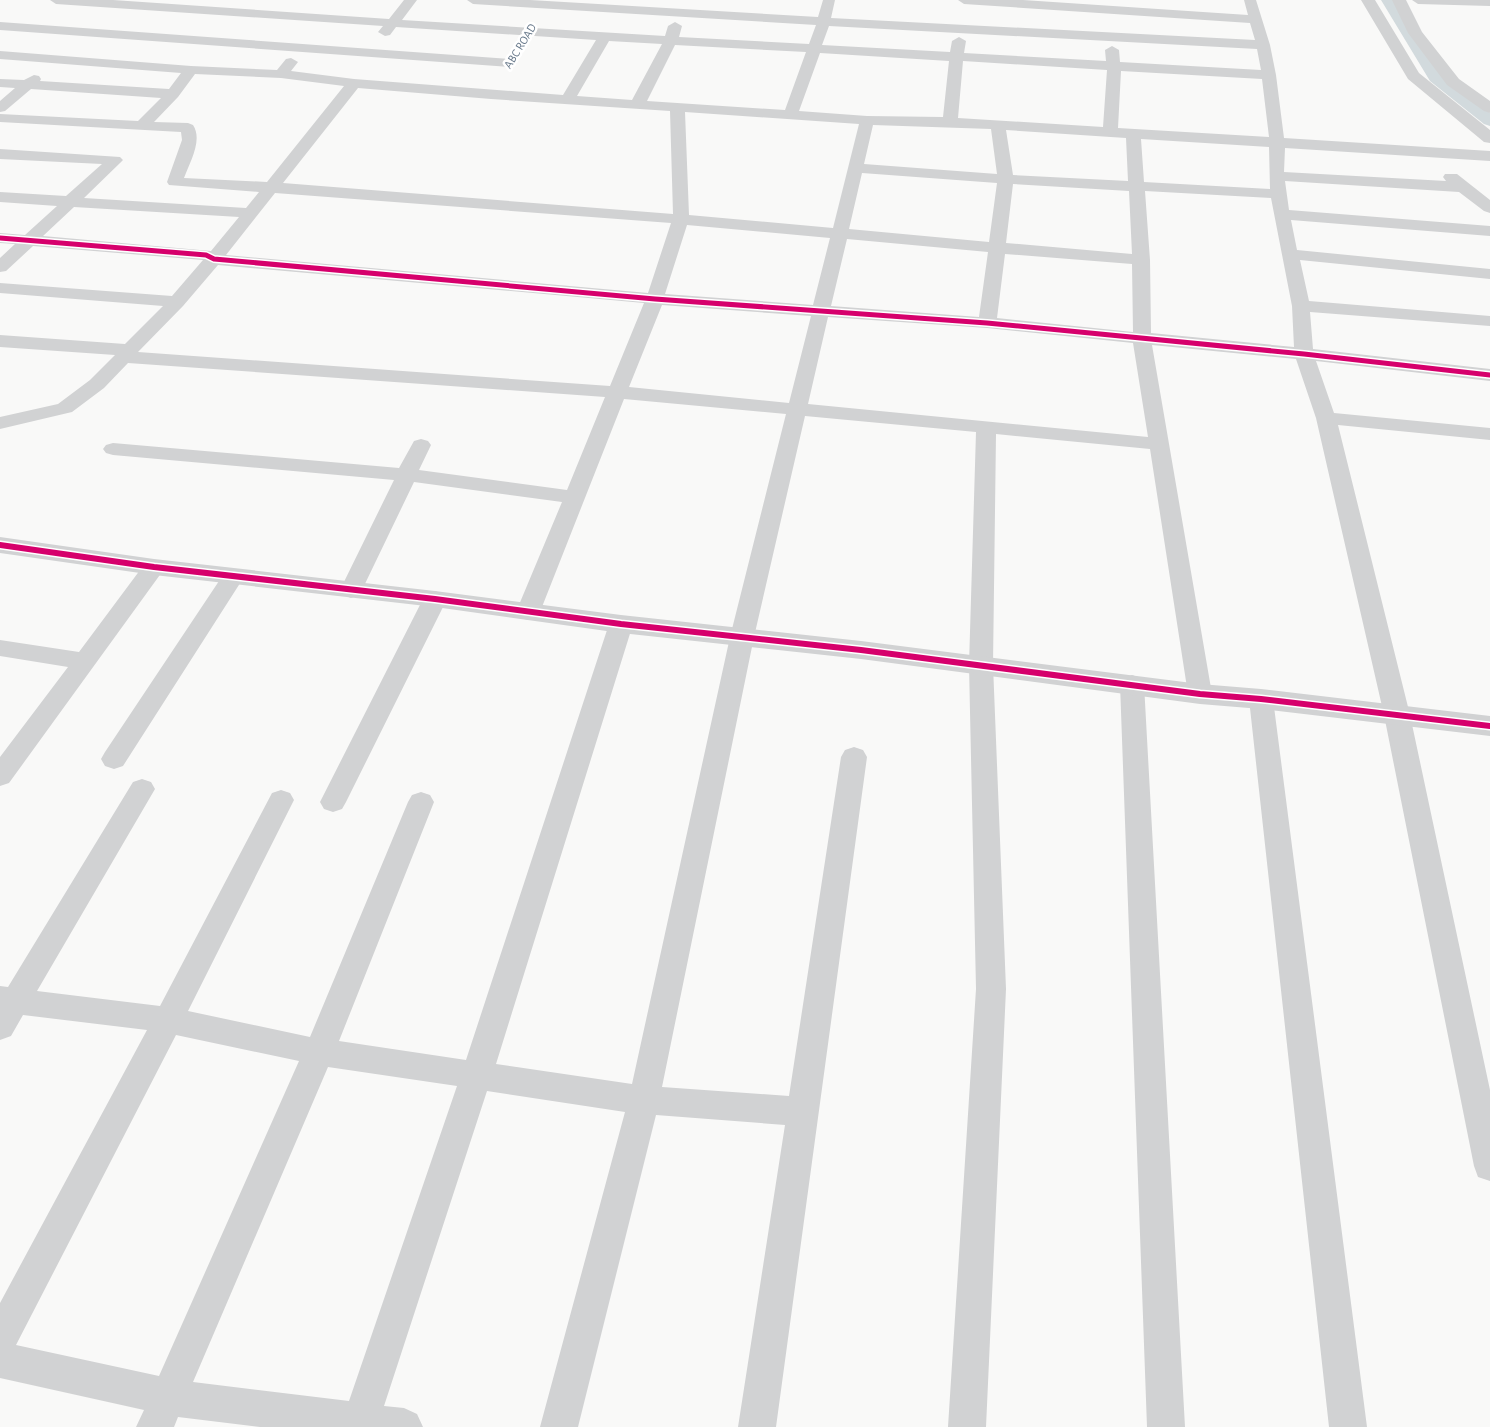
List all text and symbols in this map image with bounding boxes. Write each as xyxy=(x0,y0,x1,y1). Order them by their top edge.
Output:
street label: ABC ROAD xyxy=(502,21,539,70)

